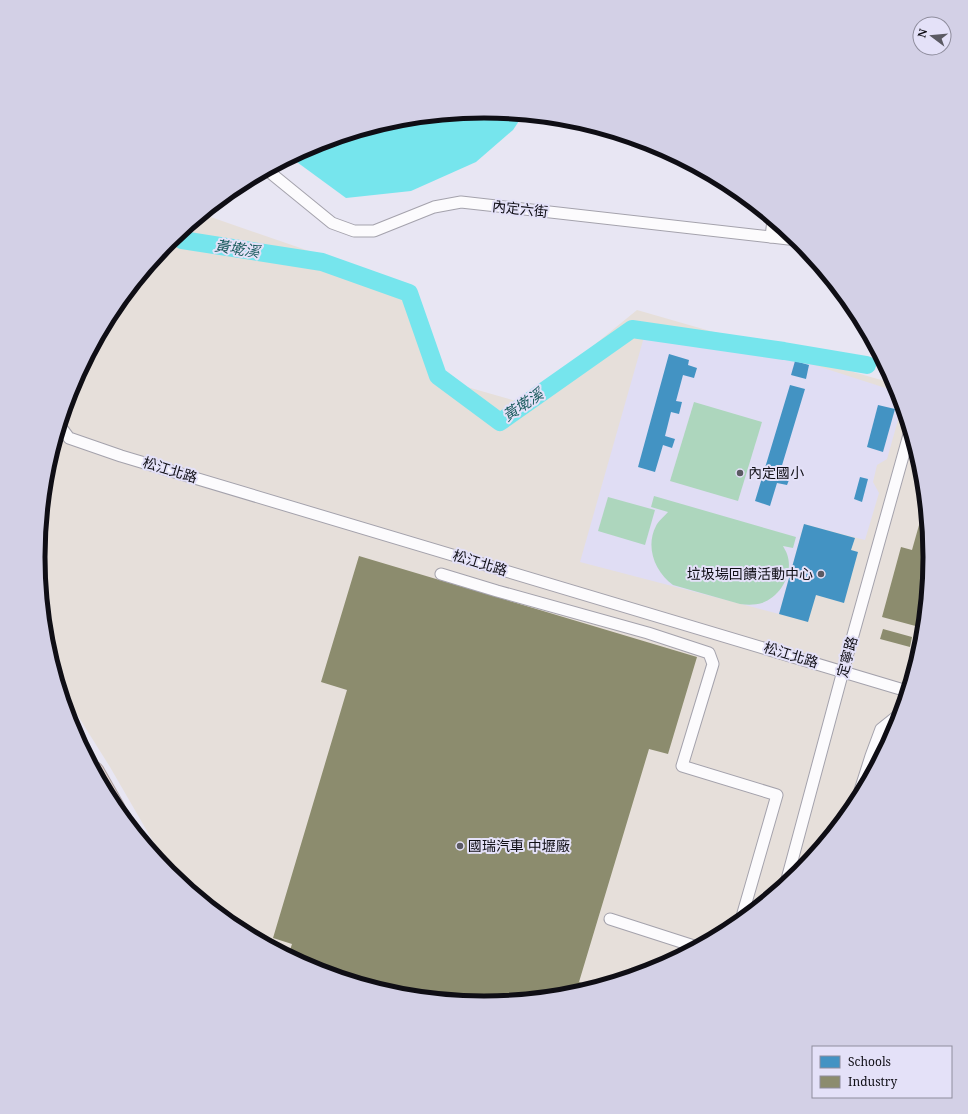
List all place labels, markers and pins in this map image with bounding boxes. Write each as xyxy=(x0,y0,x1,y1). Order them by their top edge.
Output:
place label: 內定國小 xyxy=(748,463,804,482)
marker: 內定國小 xyxy=(735,468,745,478)
place label: 垃圾場回饋活動中心 xyxy=(687,564,813,583)
marker: 垃圾場回饋活動中心 xyxy=(816,569,826,579)
place label: 國瑞汽車 中壢廠 xyxy=(468,836,570,855)
marker: 國瑞汽車 中壢廠 xyxy=(455,841,465,851)

